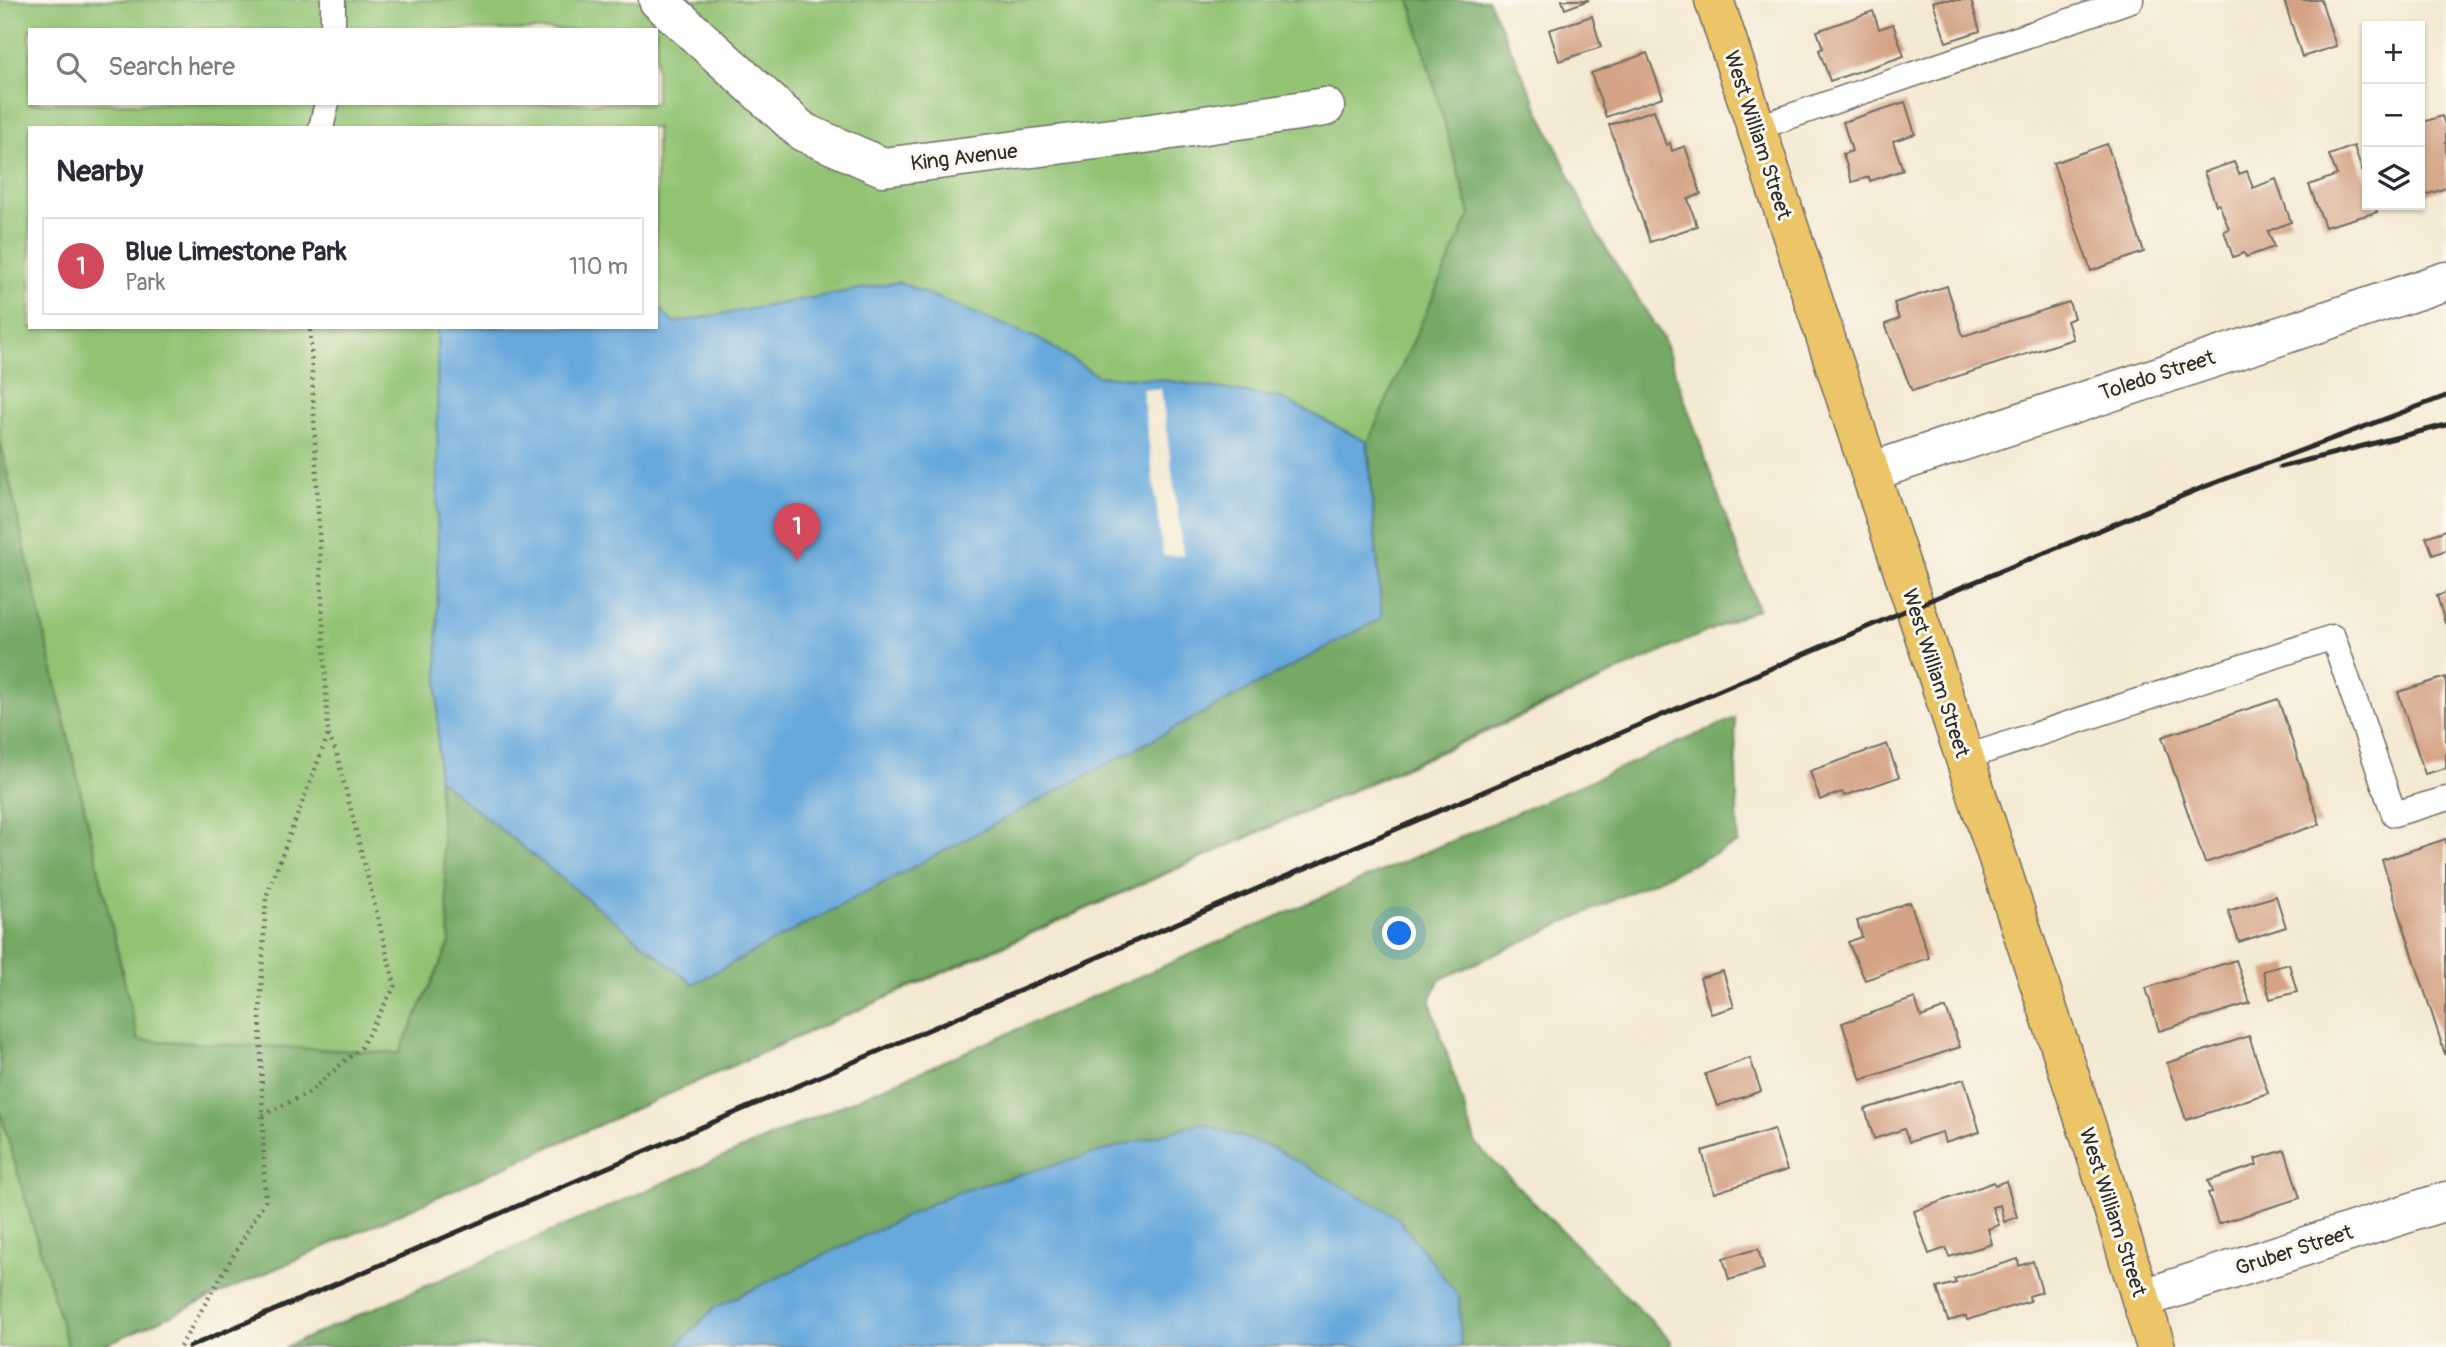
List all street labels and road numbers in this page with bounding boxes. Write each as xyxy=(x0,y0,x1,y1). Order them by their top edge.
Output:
street label: West William Street xyxy=(1717,47,1798,224)
street label: King Avenue xyxy=(909,137,1020,177)
street label: Toledo Street xyxy=(2096,344,2219,407)
street label: West William Street xyxy=(1895,585,1976,762)
street label: West William Street xyxy=(2072,1124,2153,1301)
street label: Gruber Street xyxy=(2232,1219,2357,1282)

